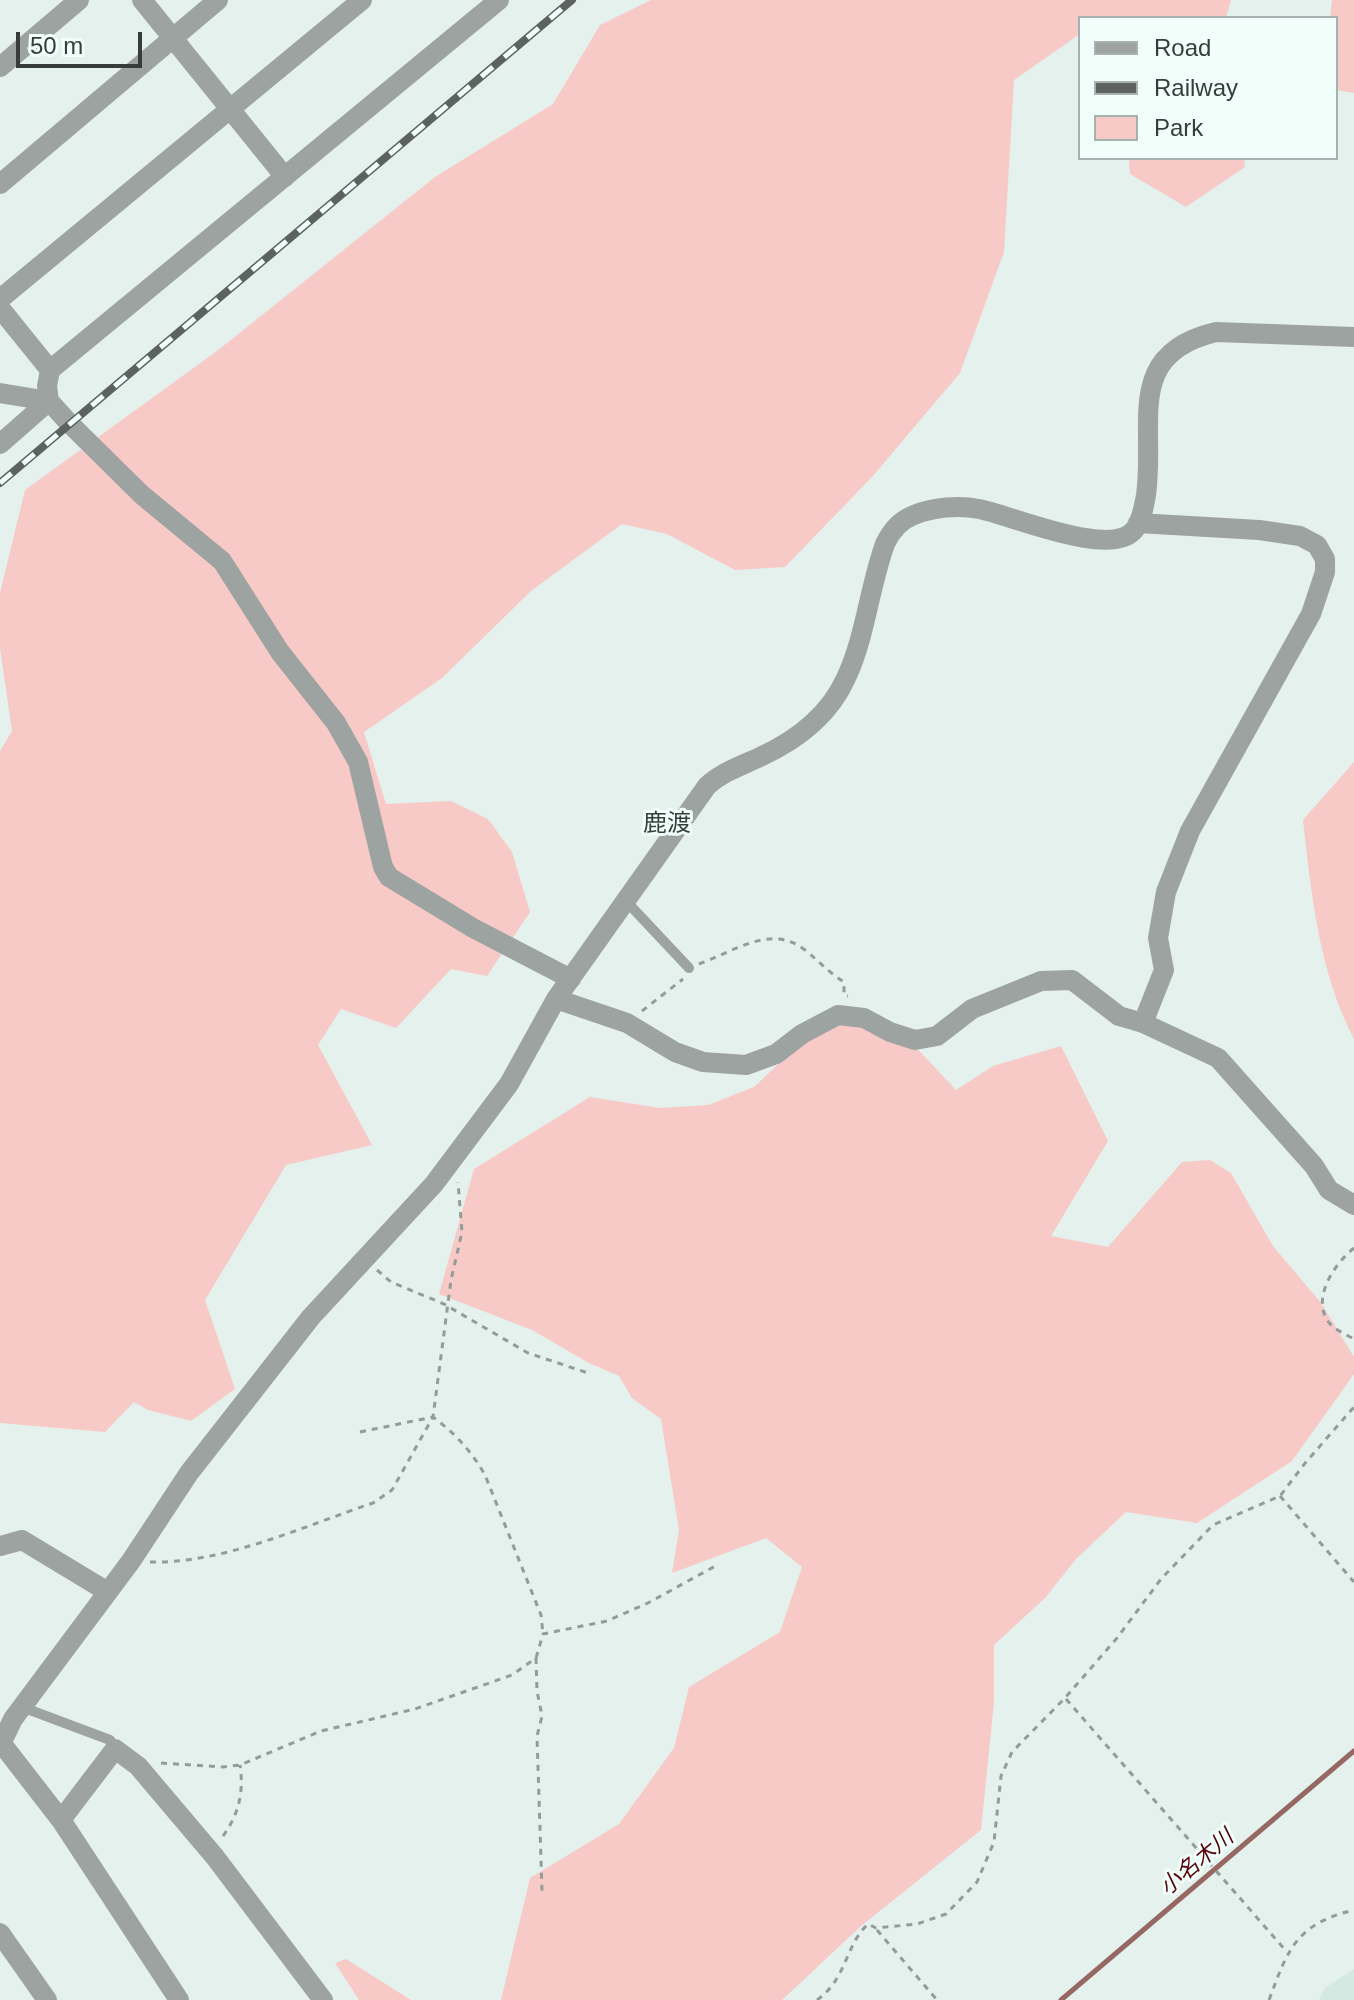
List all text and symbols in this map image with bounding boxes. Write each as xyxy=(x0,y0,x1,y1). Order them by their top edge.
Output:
scale bar xyxy=(20,16,146,66)
legend xyxy=(1078,16,1338,160)
text: 50 m xyxy=(30,32,83,59)
text: Road xyxy=(1154,34,1211,61)
text: Railway xyxy=(1154,74,1238,101)
text: Park xyxy=(1154,114,1203,141)
district label: 鹿渡 xyxy=(643,810,691,838)
water label: 小名木川 xyxy=(1155,1825,1239,1901)

